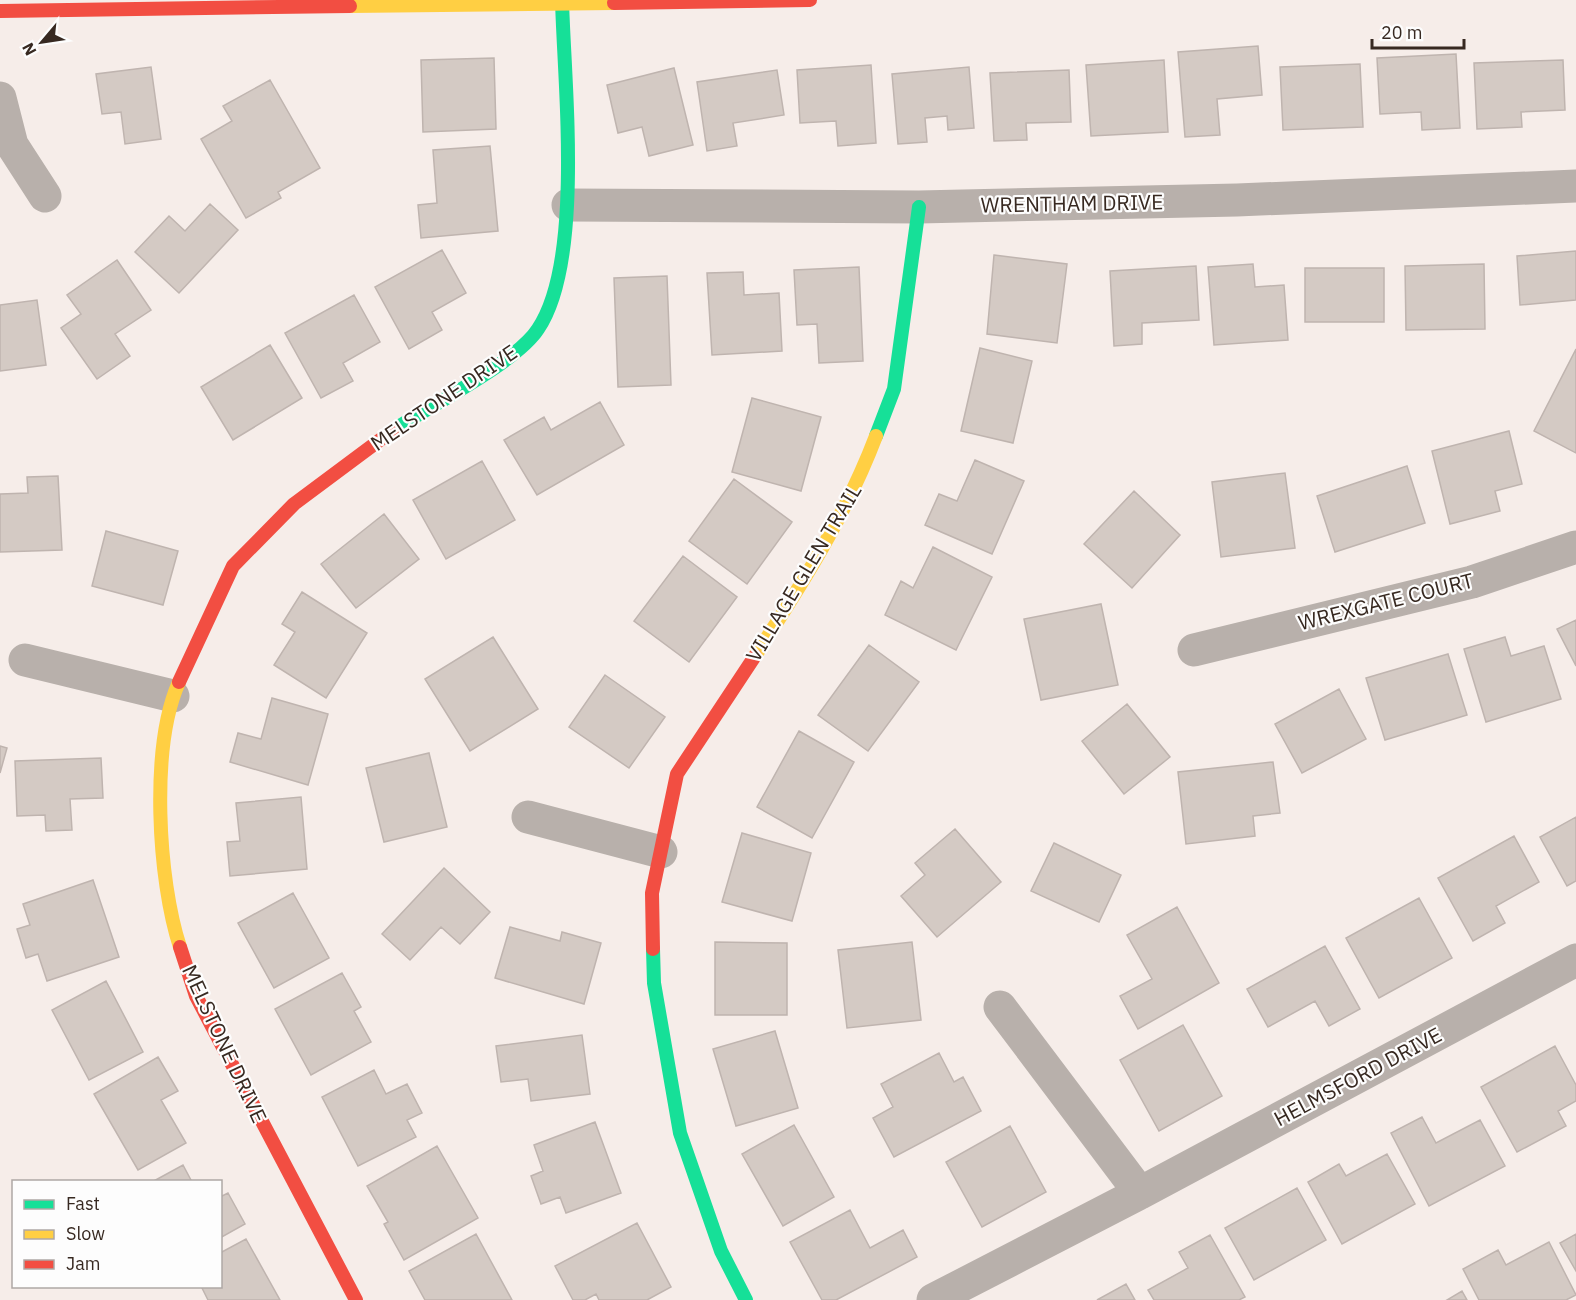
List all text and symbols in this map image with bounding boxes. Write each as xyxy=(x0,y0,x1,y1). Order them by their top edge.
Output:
north arrow xyxy=(12,12,72,72)
scale bar xyxy=(1372,12,1464,50)
text: 20 m xyxy=(1381,21,1423,44)
text: N xyxy=(17,39,40,59)
street label: WRENTHAM DRIVE xyxy=(980,187,1163,219)
street label: MELSTONE DRIVE xyxy=(365,338,522,457)
street label: VILLAGE GLEN TRAIL xyxy=(739,478,867,667)
street label: WREXGATE COURT xyxy=(1295,566,1476,636)
street label: MELSTONE DRIVE xyxy=(176,960,274,1127)
street label: HELMSFORD DRIVE xyxy=(1269,1020,1446,1132)
legend xyxy=(12,1180,222,1288)
text: Fast xyxy=(66,1192,100,1215)
text: Slow xyxy=(66,1222,105,1245)
text: Jam xyxy=(66,1252,101,1275)

